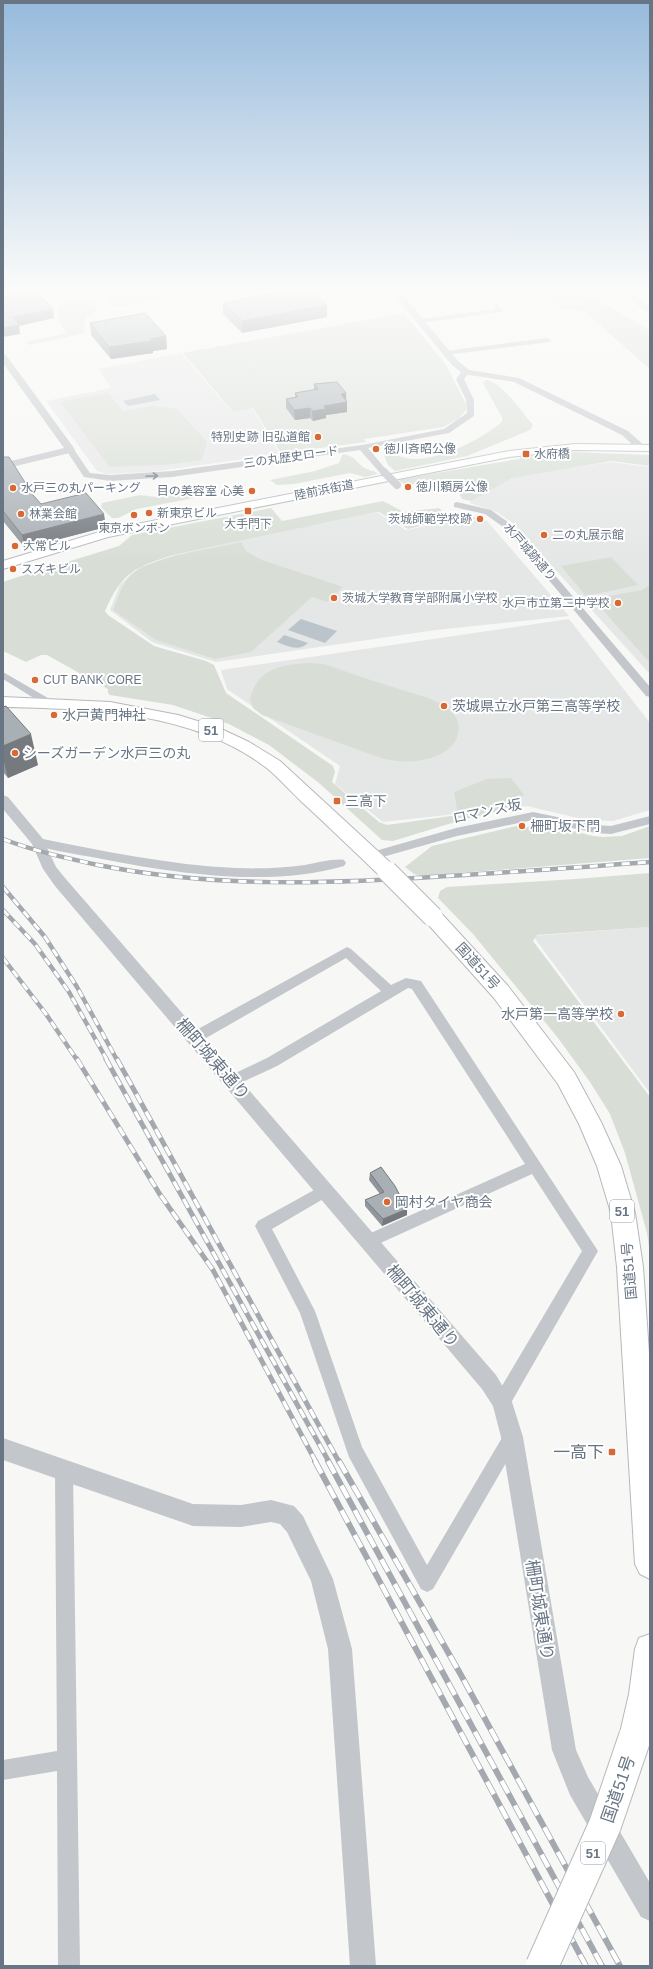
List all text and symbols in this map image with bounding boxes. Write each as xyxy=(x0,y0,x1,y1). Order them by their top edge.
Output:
place label: 特別史跡 旧弘道館 xyxy=(211,430,310,444)
marker: 特別史跡 旧弘道館 xyxy=(313,432,323,442)
place label: 徳川斉昭公像 xyxy=(384,442,456,456)
street label: 三の丸歴史ロード xyxy=(242,443,340,471)
marker: 徳川斉昭公像 xyxy=(371,444,381,454)
place label: 水府橋 xyxy=(534,447,570,461)
marker: 水府橋 xyxy=(521,449,531,459)
one-way arrow xyxy=(145,472,158,479)
street label: 陸前浜街道 xyxy=(293,477,355,503)
place label: 徳川頼房公像 xyxy=(416,480,488,494)
place label: 水戸三の丸パーキング xyxy=(21,481,141,495)
marker: 徳川頼房公像 xyxy=(403,482,413,492)
marker: 水戸三の丸パーキング xyxy=(8,483,18,493)
place label: 目の美容室 心美 xyxy=(157,484,244,498)
marker: 目の美容室 心美 xyxy=(247,486,257,496)
place label: 新東京ビル xyxy=(157,506,217,520)
marker: 大手門下 xyxy=(243,506,253,516)
place label: 林業会館 xyxy=(29,507,77,521)
marker: 新東京ビル xyxy=(144,508,154,518)
marker: 林業会館 xyxy=(16,509,26,519)
marker: 東京ボンボン xyxy=(129,510,139,520)
place label: 茨城師範学校跡 xyxy=(388,512,472,526)
marker: 茨城師範学校跡 xyxy=(475,514,485,524)
place label: 大手門下 xyxy=(224,517,272,531)
street label: 水戸城跡通り xyxy=(501,520,559,584)
place label: 東京ボンボン xyxy=(98,521,170,535)
place label: 二の丸展示館 xyxy=(552,528,624,542)
marker: 二の丸展示館 xyxy=(539,530,549,540)
place label: 大常ビル xyxy=(23,539,71,553)
marker: 大常ビル xyxy=(10,541,20,551)
place label: スズキビル xyxy=(21,562,81,576)
marker: スズキビル xyxy=(8,564,18,574)
place label: 茨城大学教育学部附属小学校 xyxy=(342,591,498,605)
marker: 茨城大学教育学部附属小学校 xyxy=(329,593,339,603)
place label: 水戸市立第二中学校 xyxy=(502,596,610,610)
marker: 水戸市立第二中学校 xyxy=(613,598,623,608)
place label: CUT BANK CORE xyxy=(43,673,141,687)
marker: CUT BANK CORE xyxy=(30,675,40,685)
place label: 茨城県立水戸第三高等学校 xyxy=(452,698,620,714)
marker: 茨城県立水戸第三高等学校 xyxy=(439,701,449,711)
place label: 水戸黄門神社 xyxy=(62,707,146,723)
marker: 水戸黄門神社 xyxy=(49,710,59,720)
road number: 51 xyxy=(199,719,223,741)
place label: シーズガーデン水戸三の丸 xyxy=(23,745,190,761)
marker: シーズガーデン水戸三の丸 xyxy=(10,748,20,758)
place label: 三高下 xyxy=(345,793,387,809)
marker: 三高下 xyxy=(332,796,342,806)
street label: ロマンス坂 xyxy=(451,796,523,826)
place label: 柵町坂下門 xyxy=(530,818,600,834)
marker: 柵町坂下門 xyxy=(517,821,527,831)
street label: 国道51号 xyxy=(453,939,503,993)
place label: 水戸第一高等学校 xyxy=(501,1006,613,1022)
marker: 水戸第一高等学校 xyxy=(616,1009,626,1019)
street label: 柵町城東通り xyxy=(172,1015,253,1104)
place label: 岡村タイヤ商会 xyxy=(395,1194,493,1210)
marker: 岡村タイヤ商会 xyxy=(382,1197,392,1207)
road number: 51 xyxy=(610,1200,634,1222)
street label: 国道51号 xyxy=(619,1242,639,1300)
street label: 柵町城東通り xyxy=(383,1261,463,1351)
place label: 一高下 xyxy=(553,1443,604,1462)
marker: 一高下 xyxy=(607,1447,617,1457)
street label: 柵町城東通り xyxy=(522,1558,557,1662)
street label: 国道51号 xyxy=(598,1753,639,1825)
road number: 51 xyxy=(581,1842,605,1864)

